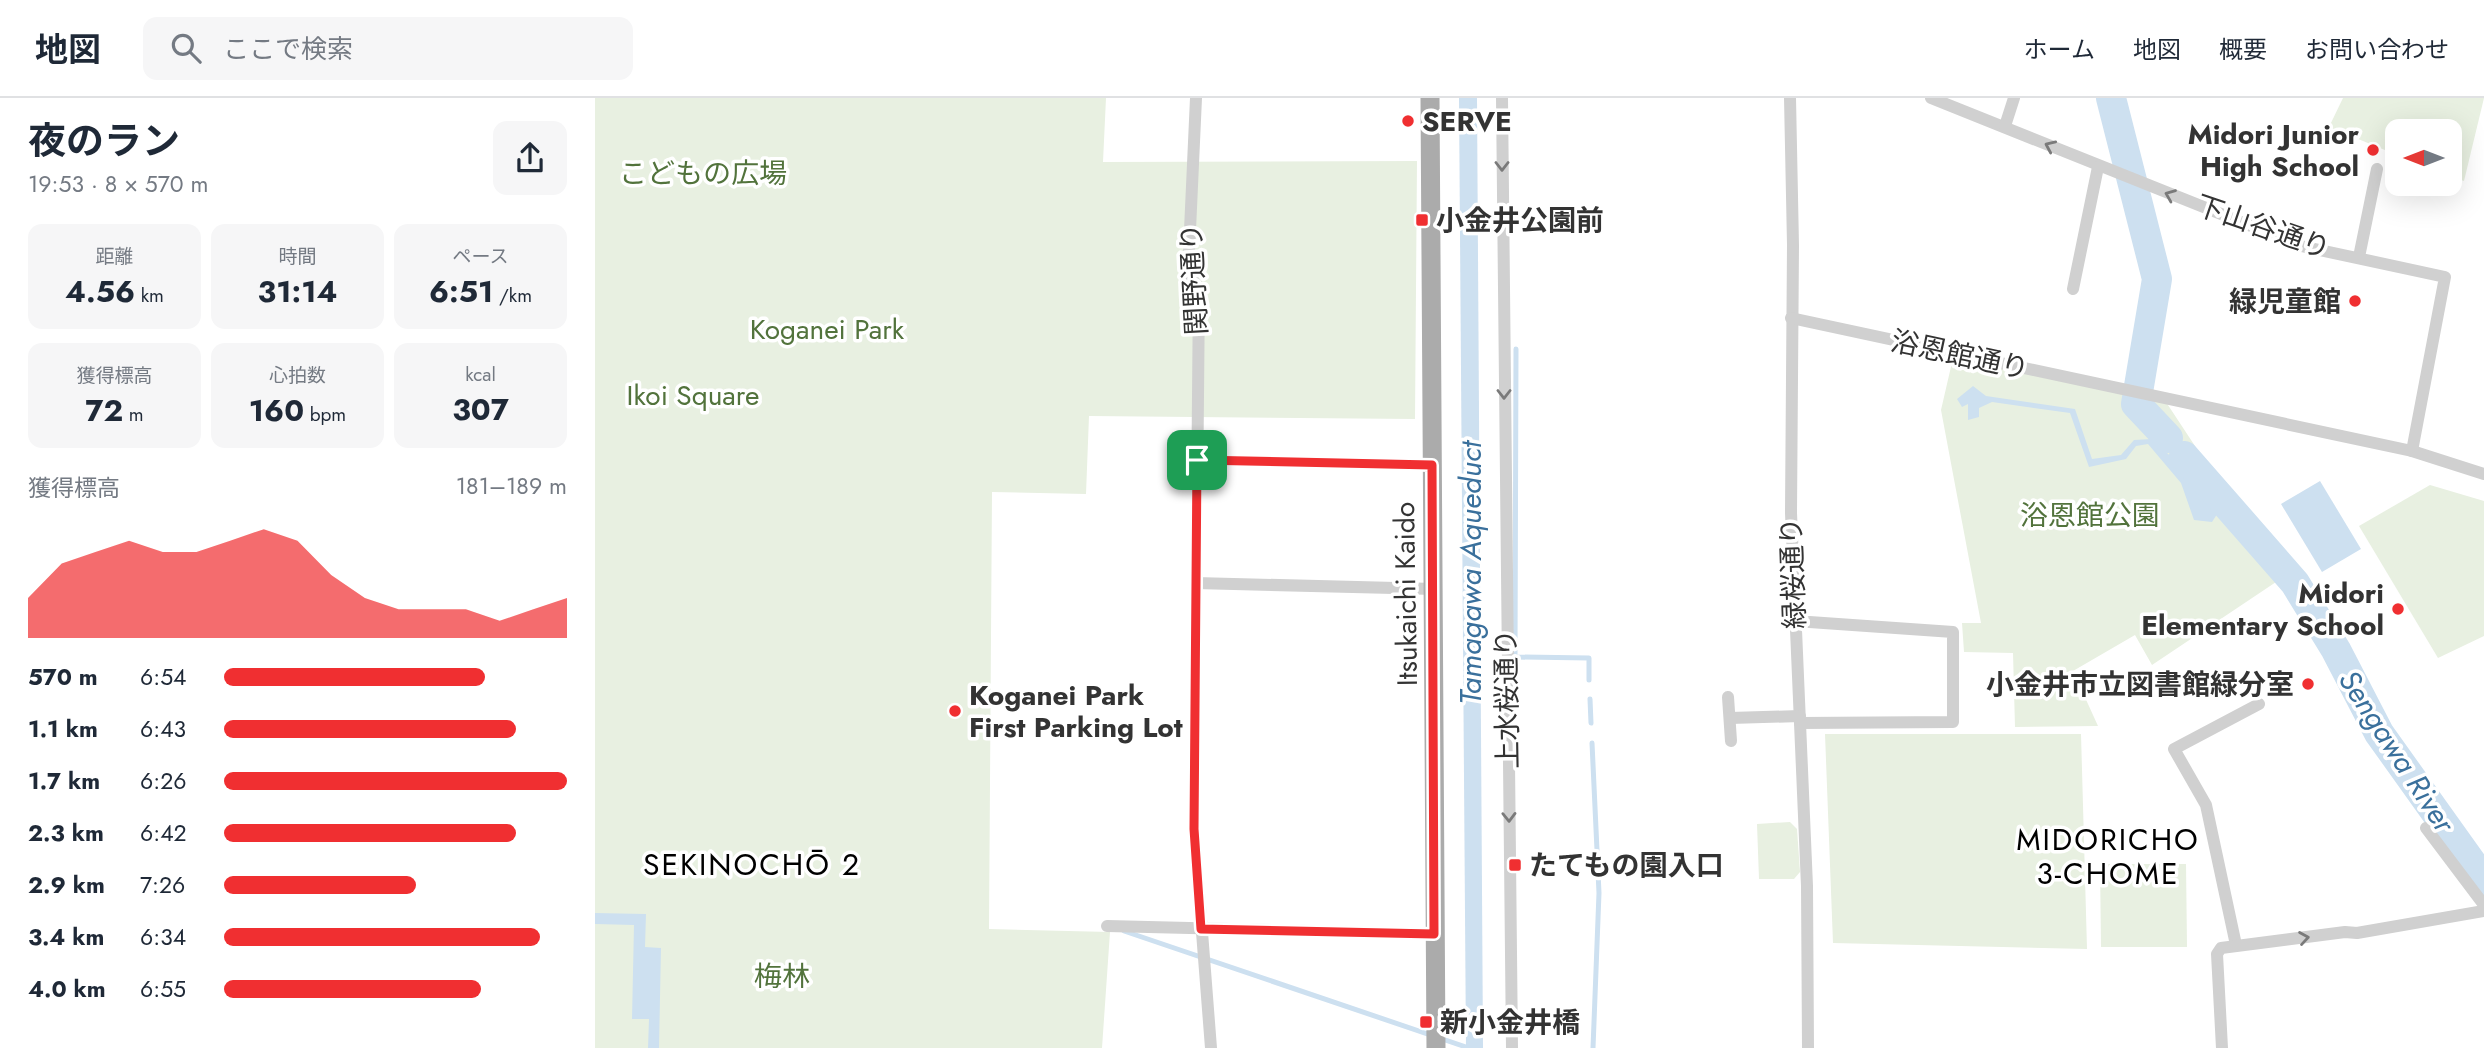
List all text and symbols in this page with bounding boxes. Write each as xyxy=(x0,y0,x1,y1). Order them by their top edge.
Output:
search box xyxy=(143,17,633,80)
text: 地図 xyxy=(35,26,101,73)
icon: search xyxy=(167,29,205,67)
text: ここで検索 xyxy=(223,30,353,68)
text: ホーム xyxy=(2024,32,2095,67)
text: 地図 xyxy=(2133,32,2181,67)
text: 概要 xyxy=(2219,32,2267,67)
text: お問い合わせ xyxy=(2305,32,2449,67)
place label: SERVE xyxy=(1422,101,1512,142)
text: 夜のラン xyxy=(28,113,180,168)
marker: SERVE xyxy=(1400,113,1416,129)
place label: Midori Junior High School xyxy=(2188,114,2359,187)
north arrow xyxy=(2385,119,2462,196)
map controls xyxy=(2385,119,2462,196)
button: share xyxy=(493,121,567,195)
one-way arrow xyxy=(2045,140,2057,154)
marker: Midori Junior High School xyxy=(2365,142,2381,158)
park label: こどもの広場 xyxy=(619,153,787,194)
one-way arrow xyxy=(1494,161,1510,172)
text: 19:53 · 8 × 570 m xyxy=(28,167,208,201)
street label: 下山谷通り xyxy=(2190,185,2336,269)
one-way arrow xyxy=(2164,189,2176,203)
place label: 小金井公園前 xyxy=(1436,200,1604,241)
marker: 小金井公園前 xyxy=(1414,212,1430,228)
street label: 関野通り xyxy=(1171,222,1217,336)
text: 距離 xyxy=(95,243,134,270)
text: 時間 xyxy=(278,243,317,270)
text: ペース xyxy=(452,243,509,270)
text: 4.56 xyxy=(65,270,135,313)
text: 31:14 xyxy=(258,270,337,313)
text: 6:51 xyxy=(429,270,493,313)
place label: 緑児童館 xyxy=(2229,281,2341,322)
text: km xyxy=(135,282,164,309)
text: /km xyxy=(493,282,532,309)
marker: 緑児童館 xyxy=(2347,293,2363,309)
park label: Koganei Park xyxy=(750,309,905,350)
street label: 浴恩館通り xyxy=(1887,320,2033,390)
text: kcal xyxy=(465,361,496,388)
text: 獲得標高 xyxy=(76,362,153,389)
text: 心拍数 xyxy=(269,362,326,389)
park label: Ikoi Square xyxy=(627,375,759,416)
text: 307 xyxy=(452,388,509,431)
text: 72 xyxy=(85,389,123,432)
text: 160 xyxy=(249,389,304,432)
one-way arrow xyxy=(1496,389,1512,399)
text: m xyxy=(123,401,144,428)
text: bpm xyxy=(304,401,346,428)
pin xyxy=(1167,430,1227,490)
water label: Tamagawa Aqueduct xyxy=(1449,439,1492,705)
icon: arrive xyxy=(1178,441,1216,479)
text: 181–189 m xyxy=(456,469,567,503)
text: 獲得標高 xyxy=(28,471,120,505)
park label: 浴恩館公園 xyxy=(2020,495,2160,536)
street label: Itsukaichi Kaido xyxy=(1384,502,1428,686)
street label: 緑桜通り xyxy=(1771,516,1815,630)
place label: Midori Elementary School xyxy=(2141,573,2384,646)
marker: Midori Elementary School xyxy=(2390,601,2406,617)
street label: 上水桜通り xyxy=(1485,629,1529,769)
text: 570 m xyxy=(28,660,98,694)
text: 6:54 xyxy=(140,660,187,694)
water label: Sengawa River xyxy=(2328,661,2467,842)
place label: 小金井市立図書館緑分室 xyxy=(1986,664,2294,705)
place label: Koganei Park First Parking Lot xyxy=(969,675,1183,748)
marker: 小金井市立図書館緑分室 xyxy=(2300,676,2316,692)
marker: Koganei Park First Parking Lot xyxy=(947,703,963,719)
text: 1.1 km xyxy=(28,712,98,746)
text: 6:43 xyxy=(140,712,186,746)
text: 1.7 km xyxy=(28,764,100,798)
text: 6:26 xyxy=(140,764,186,798)
one-way arrow xyxy=(1501,812,1517,823)
text: 2.3 km xyxy=(28,816,104,850)
text: 6:42 xyxy=(140,816,187,850)
district label: MIDORICHO 3-CHOME xyxy=(2016,818,2200,895)
district label: SEKINOCHŌ 2 xyxy=(643,843,861,886)
place label: たてもの園入口 xyxy=(1529,845,1724,886)
marker: たてもの園入口 xyxy=(1507,857,1523,873)
text: 2.9 km xyxy=(28,868,105,902)
text: 7:26 xyxy=(140,868,185,902)
text: 3.4 km xyxy=(28,920,104,954)
text: 6:34 xyxy=(140,920,186,954)
one-way arrow xyxy=(2298,931,2309,946)
park label: 梅林 xyxy=(754,956,810,997)
text: 4.0 km xyxy=(28,972,106,1006)
text: 6:55 xyxy=(140,972,186,1006)
place label: 新小金井橋 xyxy=(1440,1002,1580,1043)
marker: 新小金井橋 xyxy=(1418,1014,1434,1030)

